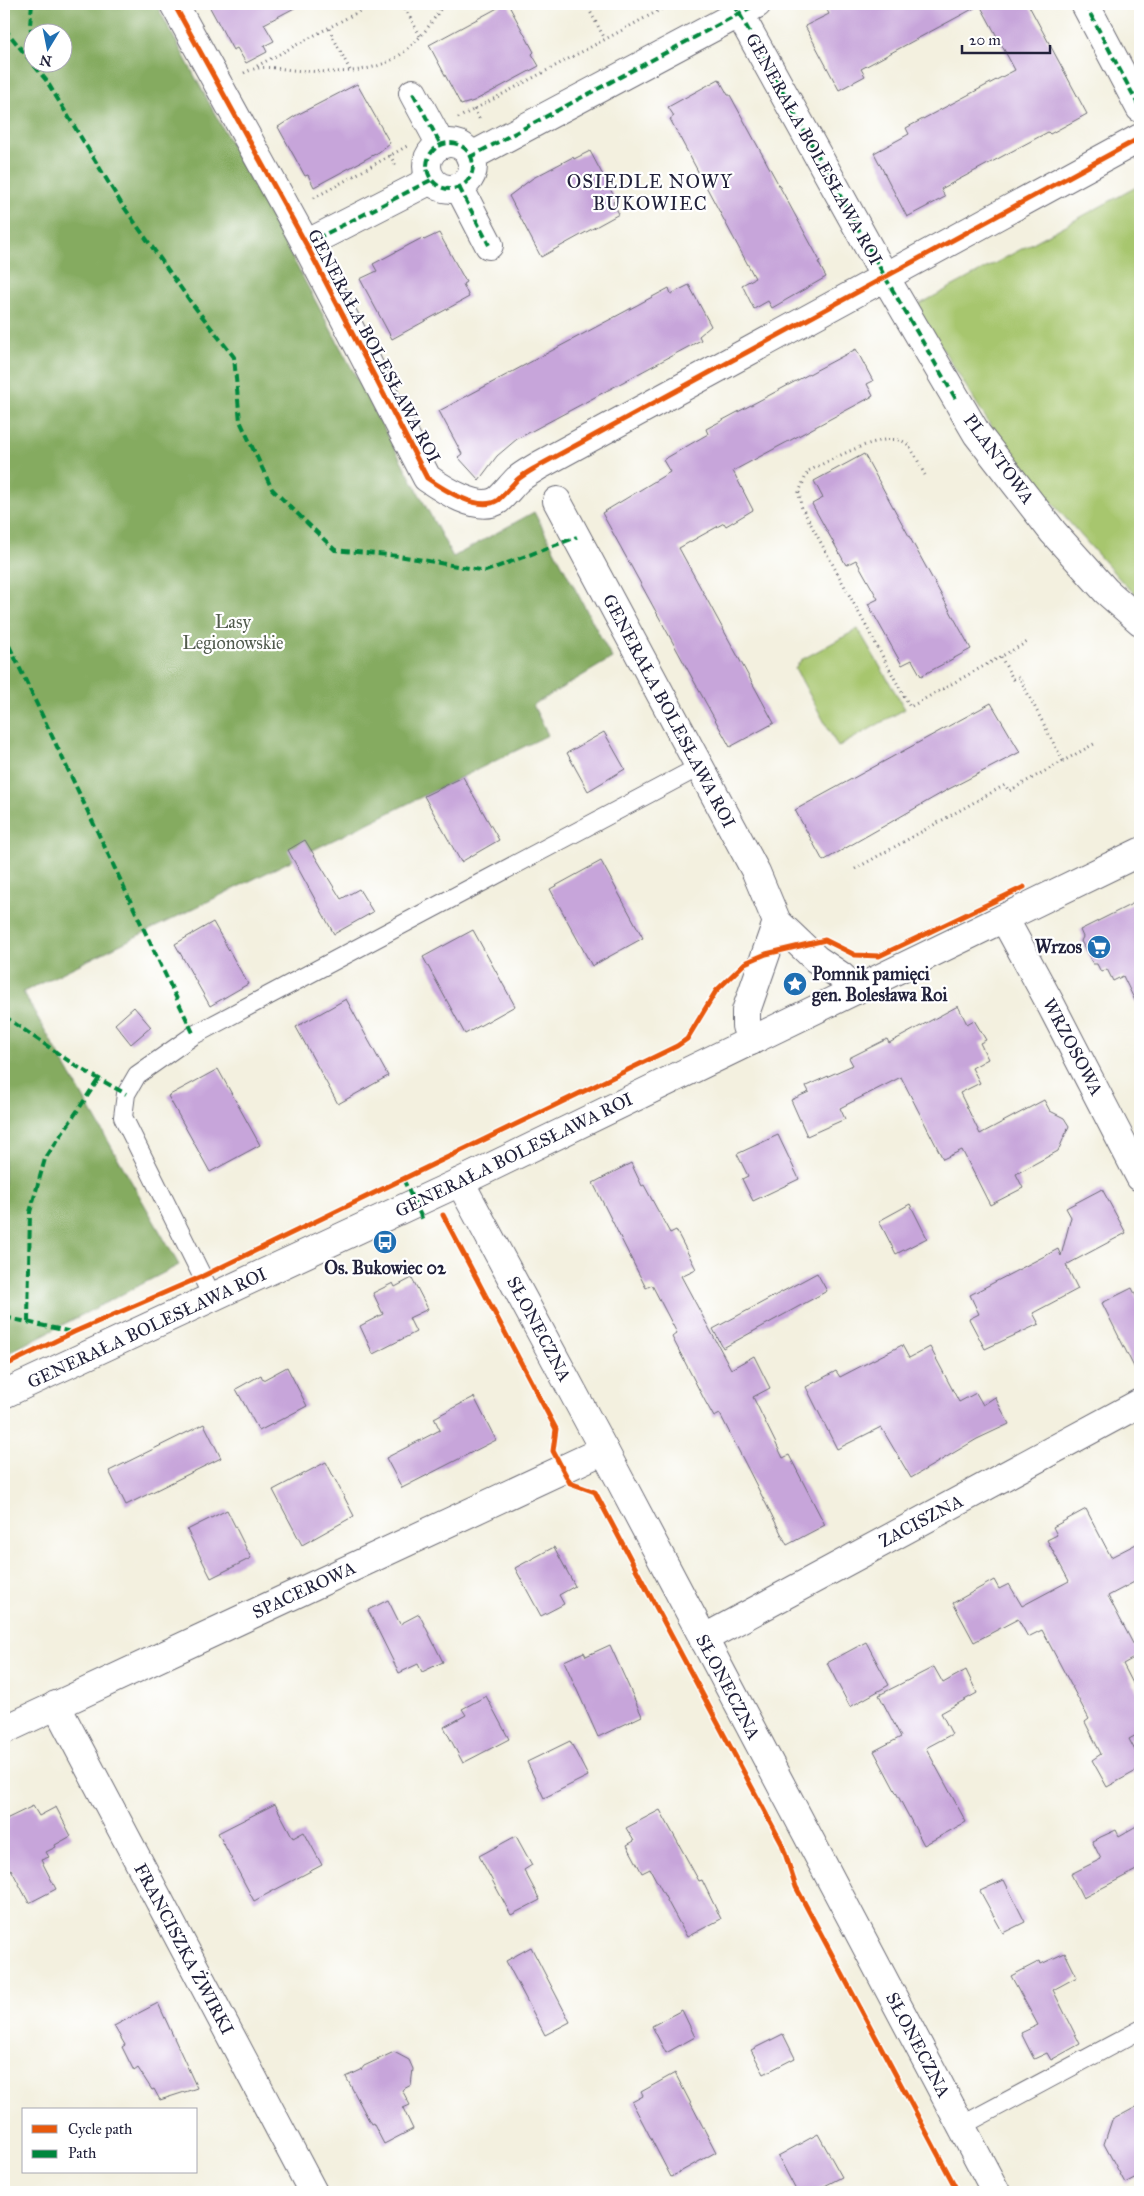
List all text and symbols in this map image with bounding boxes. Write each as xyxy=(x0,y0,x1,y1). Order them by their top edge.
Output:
north arrow xyxy=(22,22,72,72)
scale bar xyxy=(962,22,1049,54)
street label: GENERAŁA BOLESŁAWA ROI xyxy=(741,29,887,269)
text: 20 m xyxy=(969,31,1001,49)
text: N xyxy=(38,51,53,70)
district label: OSIEDLE NOWY BUKOWIEC xyxy=(567,170,733,215)
street label: GENERAŁA BOLESŁAWA ROI xyxy=(303,225,445,467)
street label: PLANTOWA xyxy=(959,410,1039,508)
street label: GENERAŁA BOLESŁAWA ROI xyxy=(598,590,740,832)
park label: Lasy Legionowskie xyxy=(182,611,284,655)
supermarket icon: Wrzos xyxy=(1086,934,1112,960)
place label: Wrzos xyxy=(1035,936,1082,958)
place label: Pomnik pamięci gen. Bolesława Roi xyxy=(812,963,948,1007)
place icon: Pomnik pamięci gen. Bolesława Roi xyxy=(782,971,808,997)
street label: WRZOSOWA xyxy=(1038,995,1108,1099)
street label: GENERAŁA BOLESŁAWA ROI xyxy=(392,1088,637,1222)
bus stop icon: Os. Bukowiec 02 xyxy=(372,1229,398,1255)
place label: Os. Bukowiec 02 xyxy=(324,1257,447,1279)
street label: GENERAŁA BOLESŁAWA ROI xyxy=(24,1263,270,1393)
street label: SŁONECZNA xyxy=(502,1273,576,1385)
street label: ZACISZNA xyxy=(875,1490,967,1552)
street label: SPACEROWA xyxy=(249,1557,359,1623)
street label: SŁONECZNA xyxy=(691,1631,765,1743)
street label: FRANCISZKA ŻWIRKI xyxy=(129,1859,240,2039)
street label: SŁONECZNA xyxy=(881,1989,955,2101)
legend xyxy=(22,2108,198,2174)
text: Cycle path xyxy=(68,2120,133,2138)
text: Path xyxy=(68,2144,97,2162)

